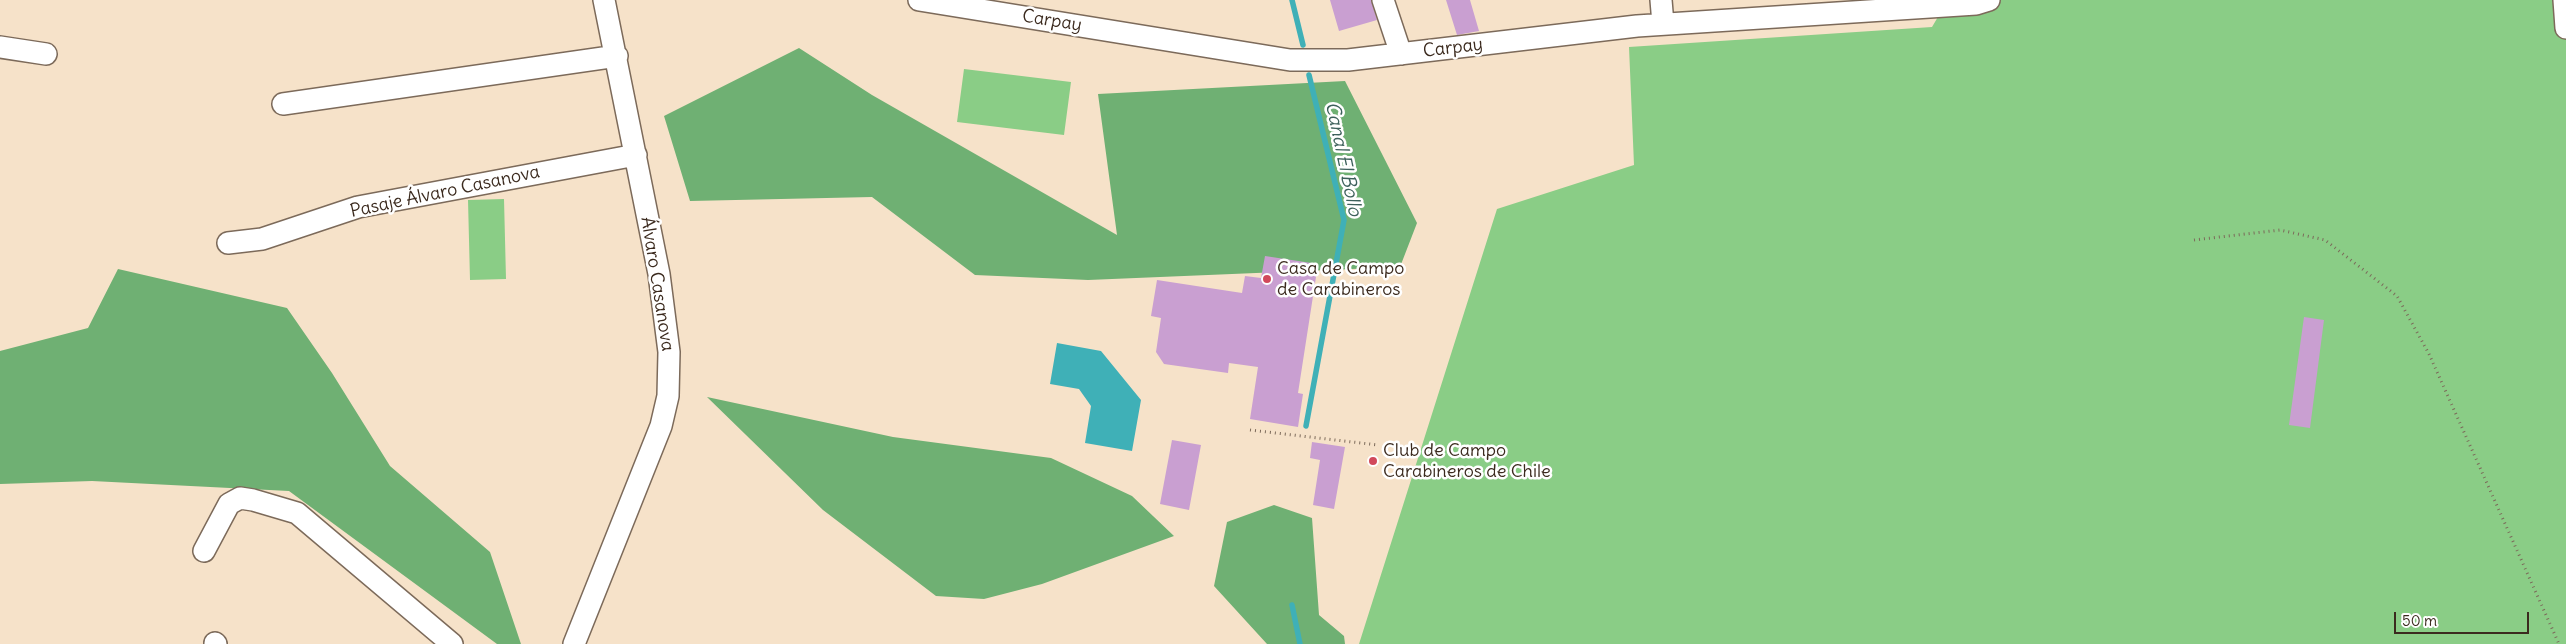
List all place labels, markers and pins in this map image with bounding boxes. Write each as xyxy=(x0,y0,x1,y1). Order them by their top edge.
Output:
place label: Casa de Campo de Carabineros xyxy=(1277,258,1404,300)
marker: Casa de Campo de Carabineros xyxy=(1261,273,1273,285)
place label: Club de Campo Carabineros de Chile xyxy=(1383,440,1551,482)
marker: Club de Campo Carabineros de Chile xyxy=(1367,455,1379,467)

